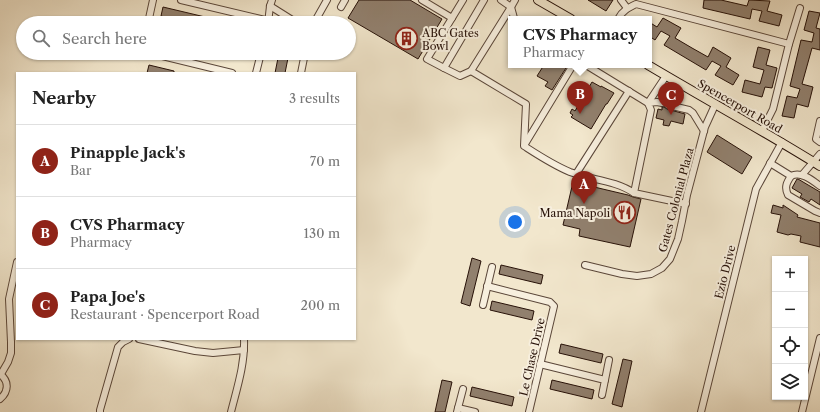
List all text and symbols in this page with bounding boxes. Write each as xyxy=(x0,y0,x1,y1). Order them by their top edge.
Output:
search box xyxy=(16,16,356,60)
popup xyxy=(508,16,652,68)
text: CVS Pharmacy xyxy=(523,25,637,44)
building icon: ABC Gates Bowl xyxy=(394,26,420,52)
place label: ABC Gates Bowl xyxy=(421,26,479,53)
icon: search xyxy=(30,27,52,49)
text: Search here xyxy=(62,29,147,48)
text: Pharmacy xyxy=(523,44,585,60)
street label: Spencerport Road xyxy=(695,76,785,136)
pin: B xyxy=(567,81,593,114)
pin: C xyxy=(658,82,684,115)
text: Nearby xyxy=(32,88,96,108)
text: 3 results xyxy=(289,90,340,106)
text: Pinapple Jack's xyxy=(70,143,185,162)
street label: Gates Colonial Plaza xyxy=(655,146,697,254)
text: A xyxy=(40,153,50,169)
text: 70 m xyxy=(310,153,340,169)
text: Bar xyxy=(70,162,91,178)
pin: A xyxy=(571,171,597,204)
restaurant icon: Mama Napoli xyxy=(612,200,638,226)
place label: Mama Napoli xyxy=(540,206,611,220)
your location xyxy=(505,212,525,232)
text: CVS Pharmacy xyxy=(70,215,184,234)
text: B xyxy=(40,225,50,241)
text: 130 m xyxy=(304,225,340,241)
text: Pharmacy xyxy=(70,234,132,250)
street label: Ezio Drive xyxy=(712,244,738,300)
map controls xyxy=(772,256,808,400)
button: + xyxy=(772,256,808,292)
text: Papa Joe's xyxy=(70,287,145,306)
button: − xyxy=(772,292,808,328)
text: C xyxy=(40,297,50,313)
text: 200 m xyxy=(300,297,340,313)
text: Restaurant · Spencerport Road xyxy=(70,306,260,322)
street label: Le Chase Drive xyxy=(516,316,548,398)
button: locate xyxy=(772,328,808,364)
button: layers xyxy=(772,364,808,400)

